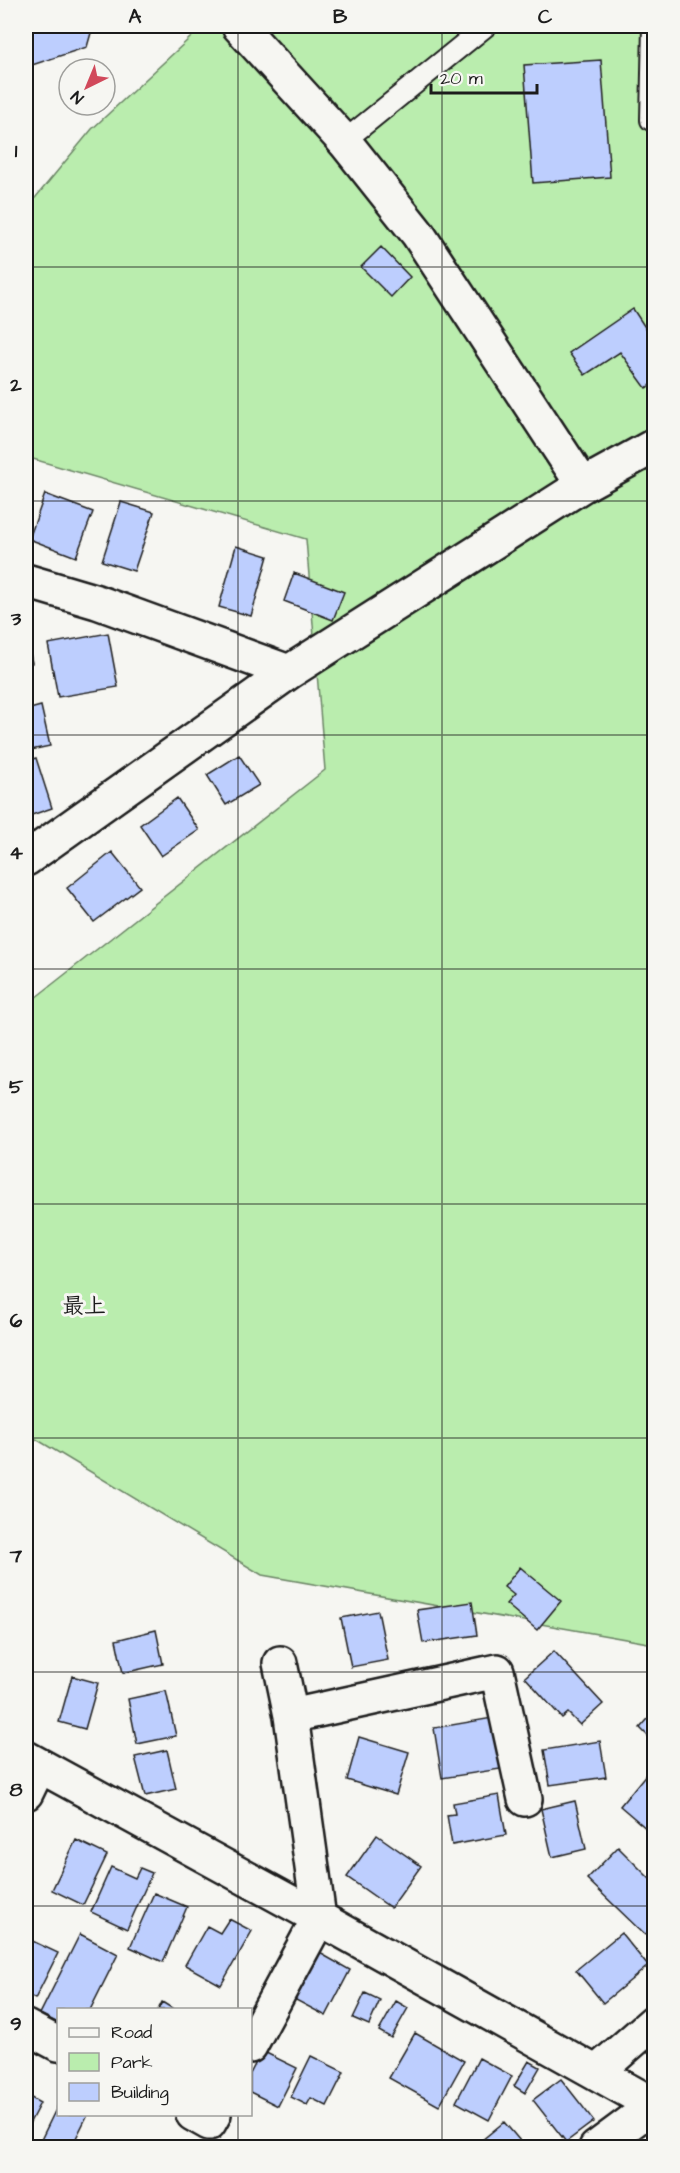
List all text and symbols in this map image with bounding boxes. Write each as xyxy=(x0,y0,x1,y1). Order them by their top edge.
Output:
text: A xyxy=(129,3,142,31)
text: B xyxy=(333,3,348,31)
text: C xyxy=(538,3,553,31)
north arrow xyxy=(57,57,117,117)
scale bar xyxy=(431,57,538,95)
text: 20 m xyxy=(440,66,483,91)
text: N xyxy=(66,86,89,109)
text: 1 xyxy=(15,137,18,165)
text: 2 xyxy=(9,371,22,399)
text: 3 xyxy=(10,605,22,633)
text: 4 xyxy=(9,839,23,867)
text: 5 xyxy=(9,1073,24,1101)
district label: 最上 xyxy=(62,1291,106,1322)
text: 6 xyxy=(10,1307,23,1335)
text: 7 xyxy=(9,1542,23,1570)
text: 8 xyxy=(10,1776,23,1804)
legend xyxy=(57,2008,252,2116)
text: 9 xyxy=(10,2010,22,2038)
text: Road xyxy=(111,2020,152,2045)
text: Park xyxy=(111,2050,153,2075)
text: Building xyxy=(111,2080,169,2106)

